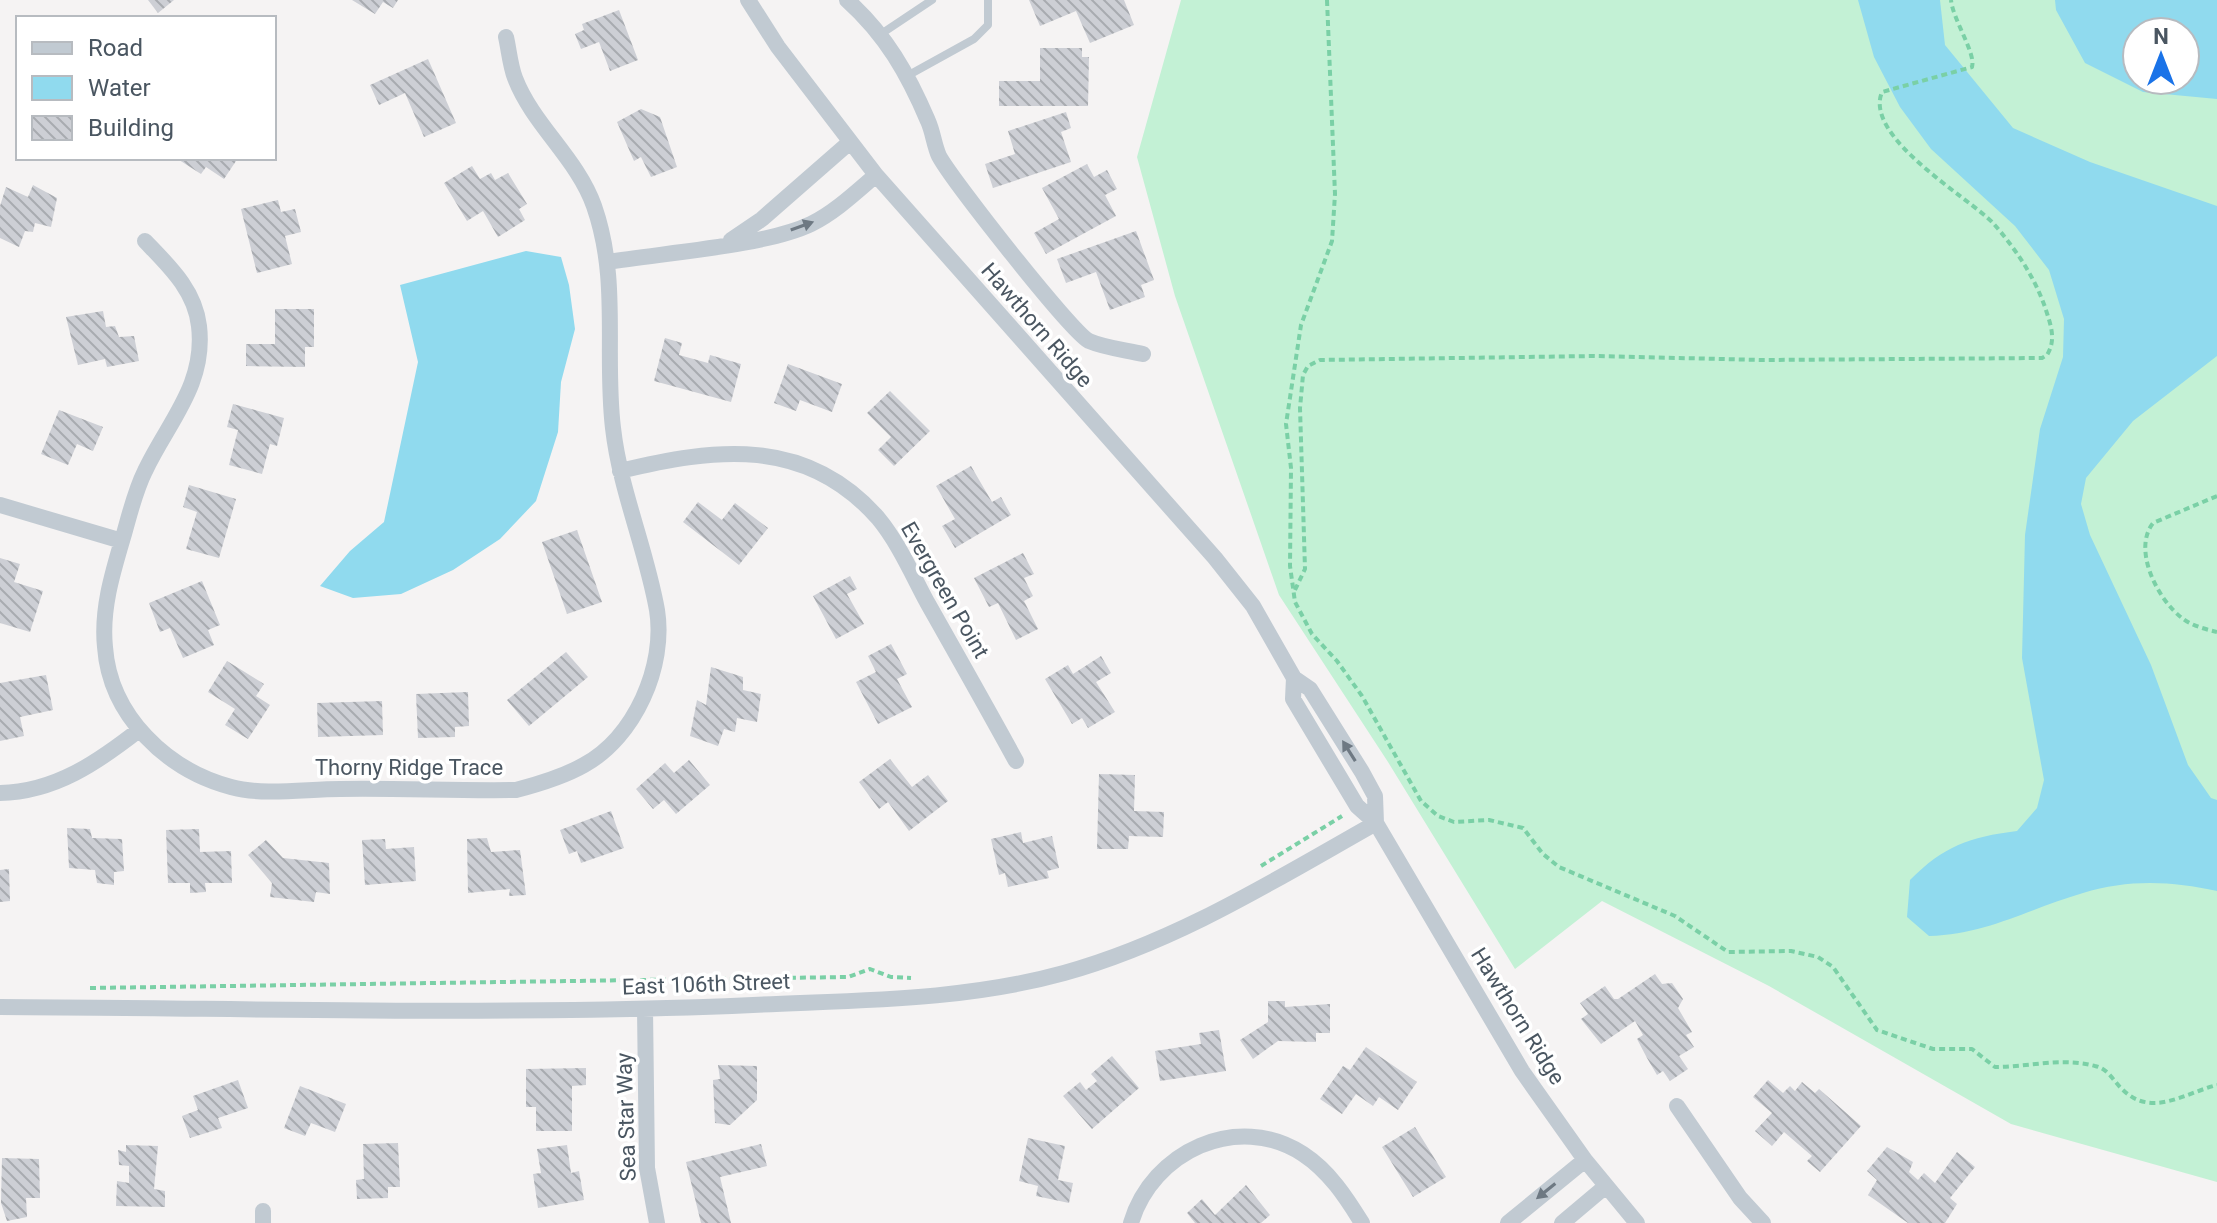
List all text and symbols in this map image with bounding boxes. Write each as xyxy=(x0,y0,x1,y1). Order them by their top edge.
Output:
legend xyxy=(16,16,276,160)
north arrow xyxy=(2121,16,2201,96)
text: N xyxy=(2153,24,2169,49)
text: Road xyxy=(88,34,143,62)
text: Water xyxy=(88,74,151,102)
text: Building xyxy=(88,114,174,142)
one-way arrow xyxy=(790,219,814,232)
street label: Hawthorn Ridge xyxy=(976,258,1098,392)
street label: Evergreen Point xyxy=(896,517,994,663)
one-way arrow xyxy=(1343,740,1357,762)
street label: Thorny Ridge Trace xyxy=(315,755,503,780)
street label: Hawthorn Ridge xyxy=(1466,943,1570,1089)
street label: East 106th Street xyxy=(621,969,791,999)
street label: Sea Star Way xyxy=(611,1052,641,1182)
one-way arrow xyxy=(1537,1182,1557,1199)

